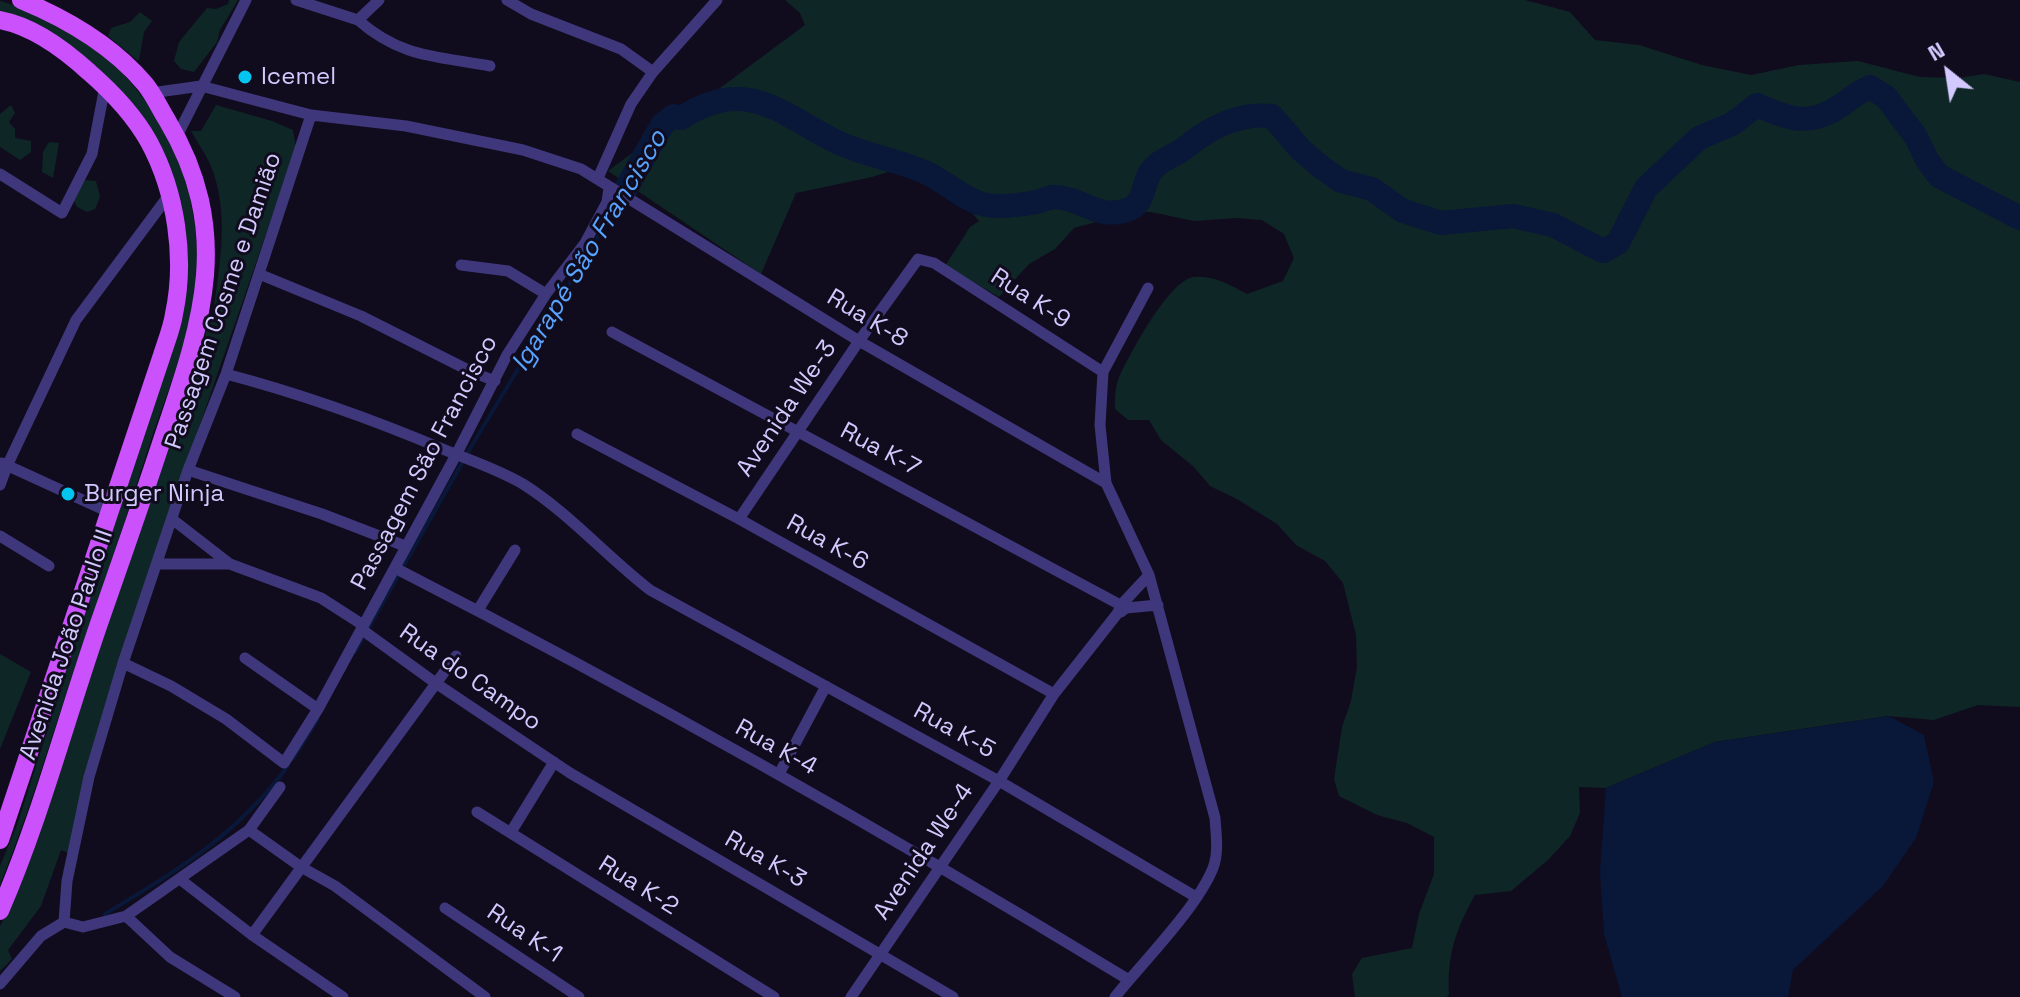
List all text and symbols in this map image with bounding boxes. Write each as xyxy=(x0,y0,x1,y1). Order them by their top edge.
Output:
north arrow xyxy=(1908,32,1988,112)
text: N xyxy=(1923,35,1949,67)
place label: Icemel xyxy=(261,63,336,91)
marker: Icemel xyxy=(236,68,254,86)
water label: Igarapé São Francisco xyxy=(506,125,674,377)
street label: Passagem Cosme e Damião xyxy=(160,149,288,453)
street label: Rua K-9 xyxy=(985,263,1075,335)
street label: Rua K-8 xyxy=(821,284,913,354)
street label: Passagem São Francisco xyxy=(346,331,504,595)
street label: Avenida We-3 xyxy=(731,336,843,482)
street label: Rua K-7 xyxy=(835,417,925,483)
place label: Burger Ninja xyxy=(84,480,224,508)
marker: Burger Ninja xyxy=(59,485,77,503)
street label: Rua K-6 xyxy=(781,509,873,577)
street label: Avenida João Paulo II xyxy=(14,526,120,764)
street label: Rua do Campo xyxy=(394,618,546,738)
street label: Rua K-5 xyxy=(908,697,1000,765)
street label: Rua K-4 xyxy=(730,714,822,782)
street label: Avenida We-4 xyxy=(868,778,980,926)
street label: Rua K-3 xyxy=(719,825,811,895)
street label: Rua K-2 xyxy=(593,850,683,922)
street label: Rua K-1 xyxy=(481,898,567,970)

